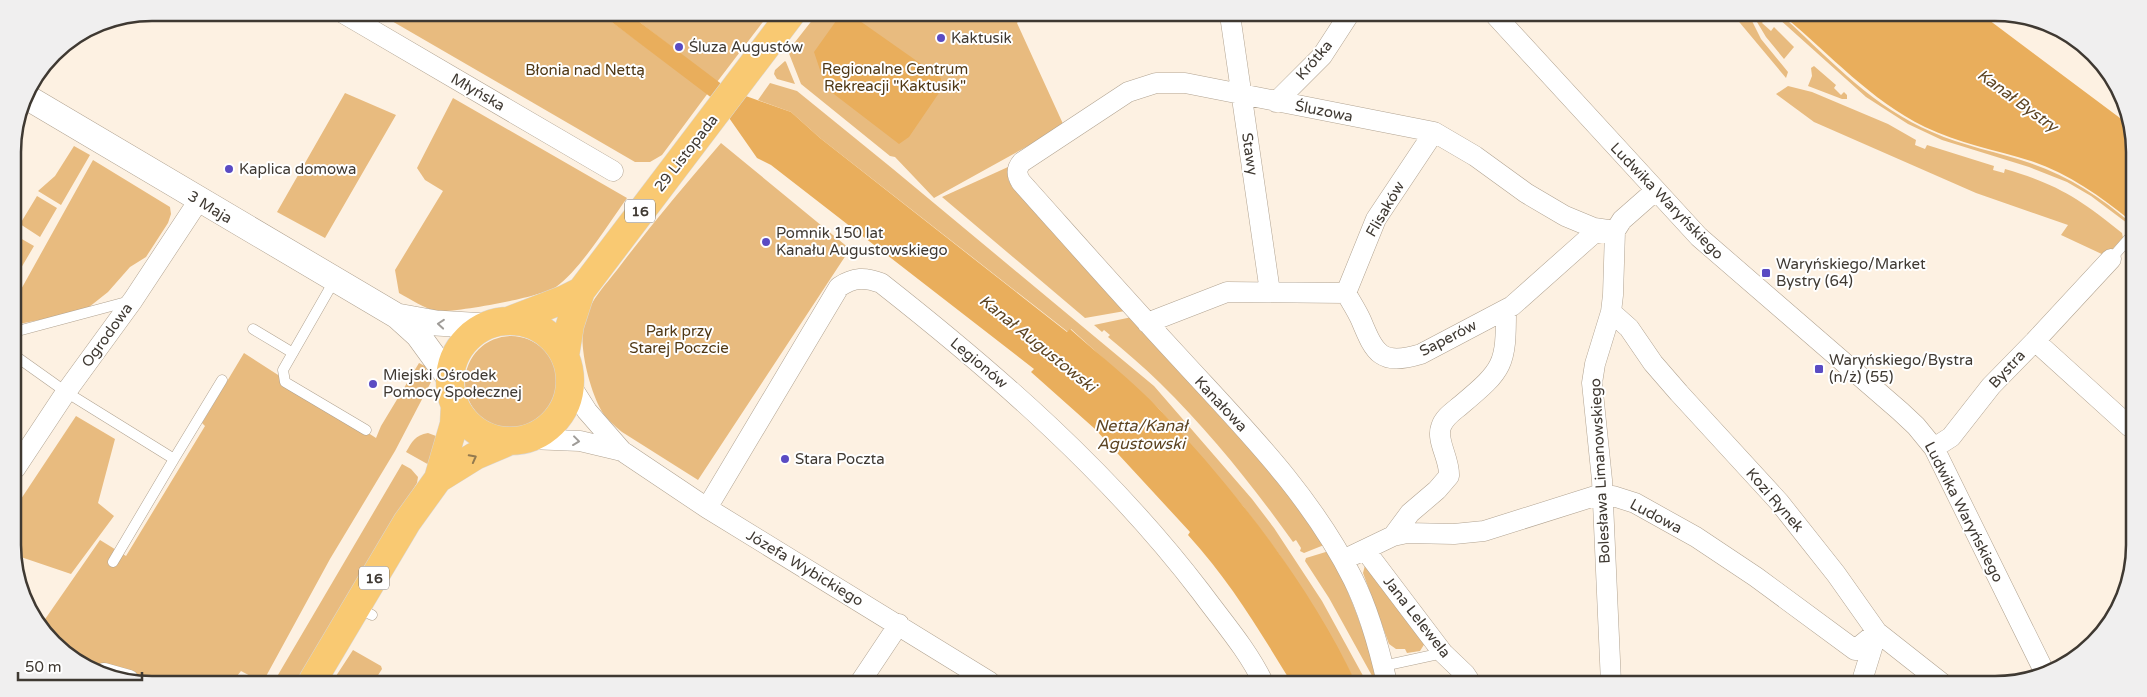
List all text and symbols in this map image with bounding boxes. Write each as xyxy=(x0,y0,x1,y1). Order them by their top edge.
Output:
place label: Kaktusik xyxy=(951,29,1012,47)
marker: Kaktusik xyxy=(935,32,947,44)
street label: Krótka xyxy=(1292,36,1336,84)
place label: Śluza Augustów xyxy=(689,38,803,56)
marker: Śluza Augustów xyxy=(673,41,685,53)
park label: Regionalne Centrum Rekreacji "Kaktusik" xyxy=(822,60,968,95)
park label: Błonia nad Nettą xyxy=(525,61,645,79)
water label: Kanał Bystry xyxy=(1973,65,2064,138)
street label: Młyńska xyxy=(448,69,508,115)
street label: Śluzowa xyxy=(1293,97,1355,125)
street label: 29 Listopada xyxy=(650,111,722,195)
street label: Stawy xyxy=(1238,132,1262,176)
street label: Ludwika Waryńskiego xyxy=(1607,139,1727,263)
place label: Kaplica domowa xyxy=(239,160,356,178)
marker: Kaplica domowa xyxy=(223,163,235,175)
street label: Flisaków xyxy=(1362,178,1408,240)
street label: 3 Maja xyxy=(185,187,235,227)
road number: 16 xyxy=(625,200,655,222)
place label: Pomnik 150 lat Kanału Augustowskiego xyxy=(776,224,948,259)
marker: Pomnik 150 lat Kanału Augustowskiego xyxy=(760,236,772,248)
place label: Waryńskiego/Market Bystry (64) xyxy=(1776,255,1926,290)
marker: Waryńskiego/Market Bystry (64) xyxy=(1760,267,1772,279)
water label: Kanał Augustowski xyxy=(975,291,1101,398)
street label: Ogrodowa xyxy=(78,299,136,371)
street label: Saperów xyxy=(1416,316,1480,360)
one-way arrow xyxy=(437,318,445,329)
park label: Park przy Starej Poczcie xyxy=(629,322,729,357)
street label: Legionów xyxy=(947,334,1011,392)
street label: Bystra xyxy=(1985,346,2029,392)
place label: Waryńskiego/Bystra (n/ż) (55) xyxy=(1829,351,1973,386)
marker: Waryńskiego/Bystra (n/ż) (55) xyxy=(1813,363,1825,375)
place label: Miejski Ośrodek Pomocy Społecznej xyxy=(383,366,522,401)
street label: Kanałowa xyxy=(1191,373,1251,435)
marker: Miejski Ośrodek Pomocy Społecznej xyxy=(367,378,379,390)
street label: Bolesława Limanowskiego xyxy=(1586,378,1614,564)
water label: Netta/Kanał Agustowski xyxy=(1095,416,1190,454)
one-way arrow xyxy=(572,435,580,446)
street label: Ludwika Waryńskiego xyxy=(1921,439,2007,585)
place label: Stara Poczta xyxy=(795,450,885,468)
marker: Stara Poczta xyxy=(779,453,791,465)
one-way arrow xyxy=(467,454,476,464)
street label: Kozi Rynek xyxy=(1742,464,1808,536)
street label: Ludowa xyxy=(1627,495,1685,537)
street label: Józefa Wybickiego xyxy=(743,526,867,610)
road number: 16 xyxy=(359,566,389,590)
street label: Jana Lelewela xyxy=(1380,573,1454,661)
scale bar xyxy=(18,650,141,682)
text: 50 m xyxy=(25,658,62,676)

